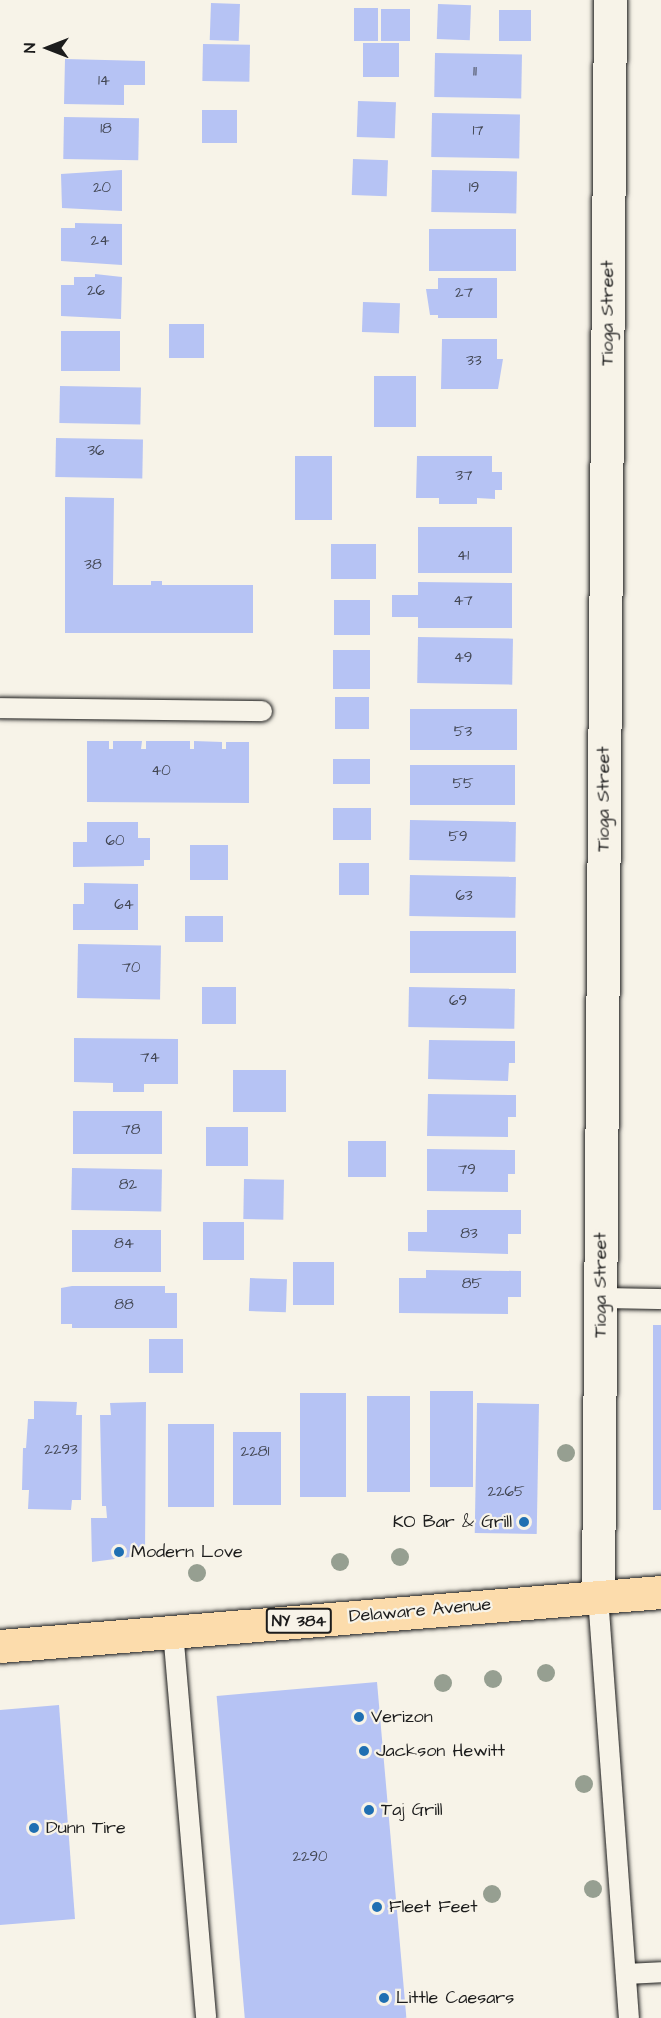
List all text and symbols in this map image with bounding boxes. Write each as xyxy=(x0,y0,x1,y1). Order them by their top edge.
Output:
north arrow xyxy=(18,18,78,78)
text: N xyxy=(19,43,41,53)
house number: 11 xyxy=(473,63,477,81)
house number: 14 xyxy=(98,72,110,90)
house number: 18 xyxy=(100,120,112,138)
house number: 17 xyxy=(472,122,484,140)
house number: 20 xyxy=(93,179,111,197)
house number: 19 xyxy=(469,179,479,197)
house number: 24 xyxy=(91,232,109,250)
street label: Tioga Street xyxy=(597,260,619,366)
house number: 26 xyxy=(87,282,105,300)
house number: 27 xyxy=(455,284,473,302)
house number: 33 xyxy=(466,352,482,370)
house number: 36 xyxy=(87,442,105,460)
house number: 37 xyxy=(456,467,472,485)
house number: 41 xyxy=(457,547,469,565)
house number: 38 xyxy=(84,556,102,574)
house number: 47 xyxy=(453,592,473,610)
house number: 49 xyxy=(454,649,472,667)
house number: 53 xyxy=(454,723,472,741)
street label: Tioga Street xyxy=(593,746,615,852)
house number: 40 xyxy=(151,762,171,780)
house number: 55 xyxy=(452,775,474,793)
house number: 59 xyxy=(448,828,468,846)
house number: 60 xyxy=(106,832,124,850)
house number: 63 xyxy=(455,887,473,905)
house number: 64 xyxy=(114,896,134,914)
house number: 70 xyxy=(122,959,140,977)
house number: 69 xyxy=(449,992,467,1010)
house number: 74 xyxy=(140,1049,160,1067)
house number: 78 xyxy=(122,1121,140,1139)
house number: 79 xyxy=(458,1161,476,1179)
house number: 82 xyxy=(119,1176,137,1194)
house number: 83 xyxy=(460,1225,478,1243)
street label: Tioga Street xyxy=(590,1232,612,1338)
house number: 84 xyxy=(114,1235,134,1253)
house number: 85 xyxy=(462,1275,482,1293)
house number: 88 xyxy=(114,1296,134,1314)
house number: 2293 xyxy=(44,1441,78,1459)
house number: 2281 xyxy=(241,1443,269,1461)
house number: 2265 xyxy=(487,1483,525,1501)
place label: KO Bar & Grill xyxy=(393,1511,512,1533)
marker: KO Bar & Grill xyxy=(517,1515,531,1529)
place label: Modern Love xyxy=(131,1541,243,1563)
marker: Modern Love xyxy=(112,1545,126,1559)
street label: Delaware Avenue xyxy=(348,1594,492,1628)
road number: NY 384 xyxy=(264,1608,334,1634)
place label: Verizon xyxy=(371,1706,433,1728)
marker: Verizon xyxy=(352,1710,366,1724)
place label: Jackson Hewitt xyxy=(376,1740,505,1762)
marker: Jackson Hewitt xyxy=(357,1744,371,1758)
place label: Taj Grill xyxy=(381,1799,443,1821)
marker: Taj Grill xyxy=(362,1803,376,1817)
place label: Dunn Tire xyxy=(46,1817,126,1839)
marker: Dunn Tire xyxy=(27,1821,41,1835)
house number: 2290 xyxy=(292,1848,328,1866)
place label: Fleet Feet xyxy=(389,1896,477,1918)
marker: Fleet Feet xyxy=(370,1900,384,1914)
place label: Little Caesars xyxy=(396,1987,514,2009)
marker: Little Caesars xyxy=(377,1991,391,2005)

